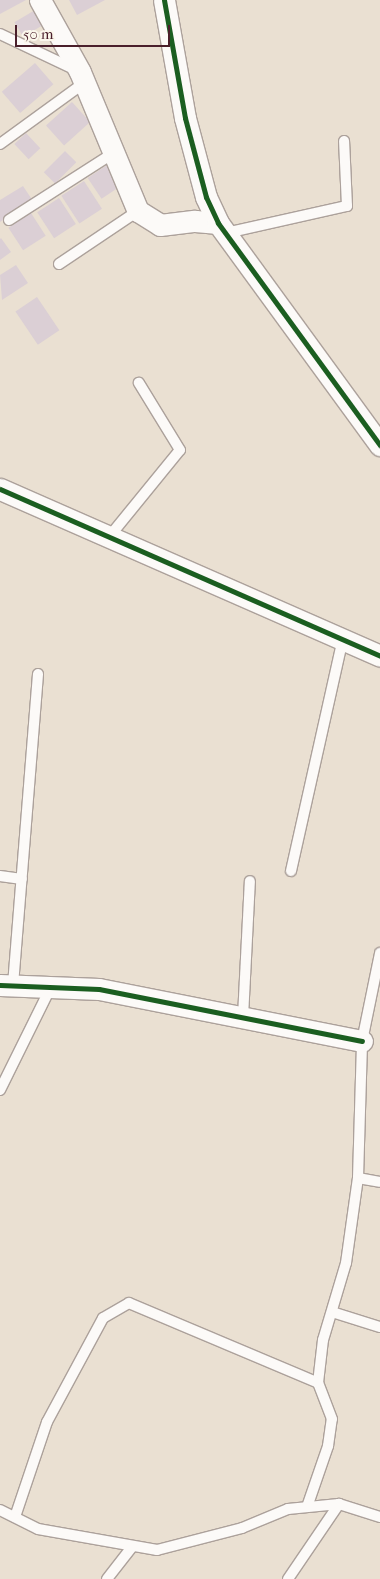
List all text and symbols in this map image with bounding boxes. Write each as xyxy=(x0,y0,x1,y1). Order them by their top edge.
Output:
scale bar xyxy=(18,15,172,47)
text: 50 m xyxy=(23,25,53,43)

